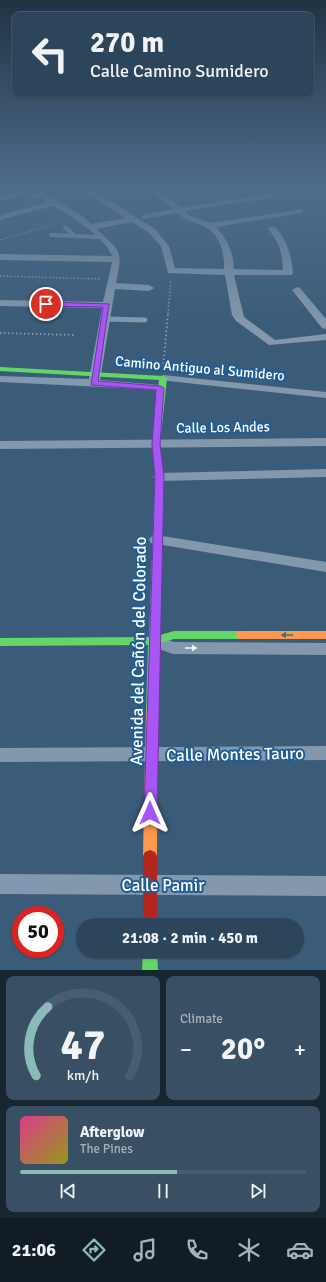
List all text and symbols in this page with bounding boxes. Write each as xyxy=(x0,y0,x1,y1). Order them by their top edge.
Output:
text: 270 m xyxy=(90,26,164,60)
icon: left xyxy=(24,28,76,80)
text: Calle Camino Sumidero xyxy=(90,60,269,82)
pin xyxy=(29,287,63,321)
icon: arrive xyxy=(35,293,57,315)
street label: Camino Antiguo al Sumidero xyxy=(115,353,285,384)
street label: Calle Los Andes xyxy=(176,418,270,437)
street label: Avenida del Cañón del Colorado xyxy=(126,536,151,766)
one-way arrow xyxy=(280,632,293,638)
one-way arrow xyxy=(185,645,198,651)
street label: Calle Montes Tauro xyxy=(166,743,304,766)
position arrow xyxy=(129,792,171,834)
street label: Calle Pamir xyxy=(122,875,205,896)
speed limit sign: 50 xyxy=(12,906,64,958)
text: 21:08 · 2 min · 450 m xyxy=(122,929,258,947)
text: Climate xyxy=(180,1011,223,1027)
text: 47 xyxy=(61,1020,105,1071)
text: 20° xyxy=(221,1031,265,1068)
text: − xyxy=(180,1036,192,1063)
text: + xyxy=(294,1036,306,1063)
text: km/h xyxy=(67,1067,99,1084)
text: Afterglow xyxy=(80,1123,144,1141)
text: The Pines xyxy=(80,1141,133,1157)
icon: previous xyxy=(57,1180,79,1202)
icon: pause xyxy=(152,1180,174,1202)
icon: next xyxy=(247,1180,269,1202)
icon: directions xyxy=(80,1236,108,1264)
icon: music xyxy=(131,1236,159,1264)
icon: phone xyxy=(183,1236,211,1264)
icon: climate xyxy=(235,1236,263,1264)
icon: car xyxy=(286,1236,314,1264)
text: 21:06 xyxy=(12,1239,56,1261)

